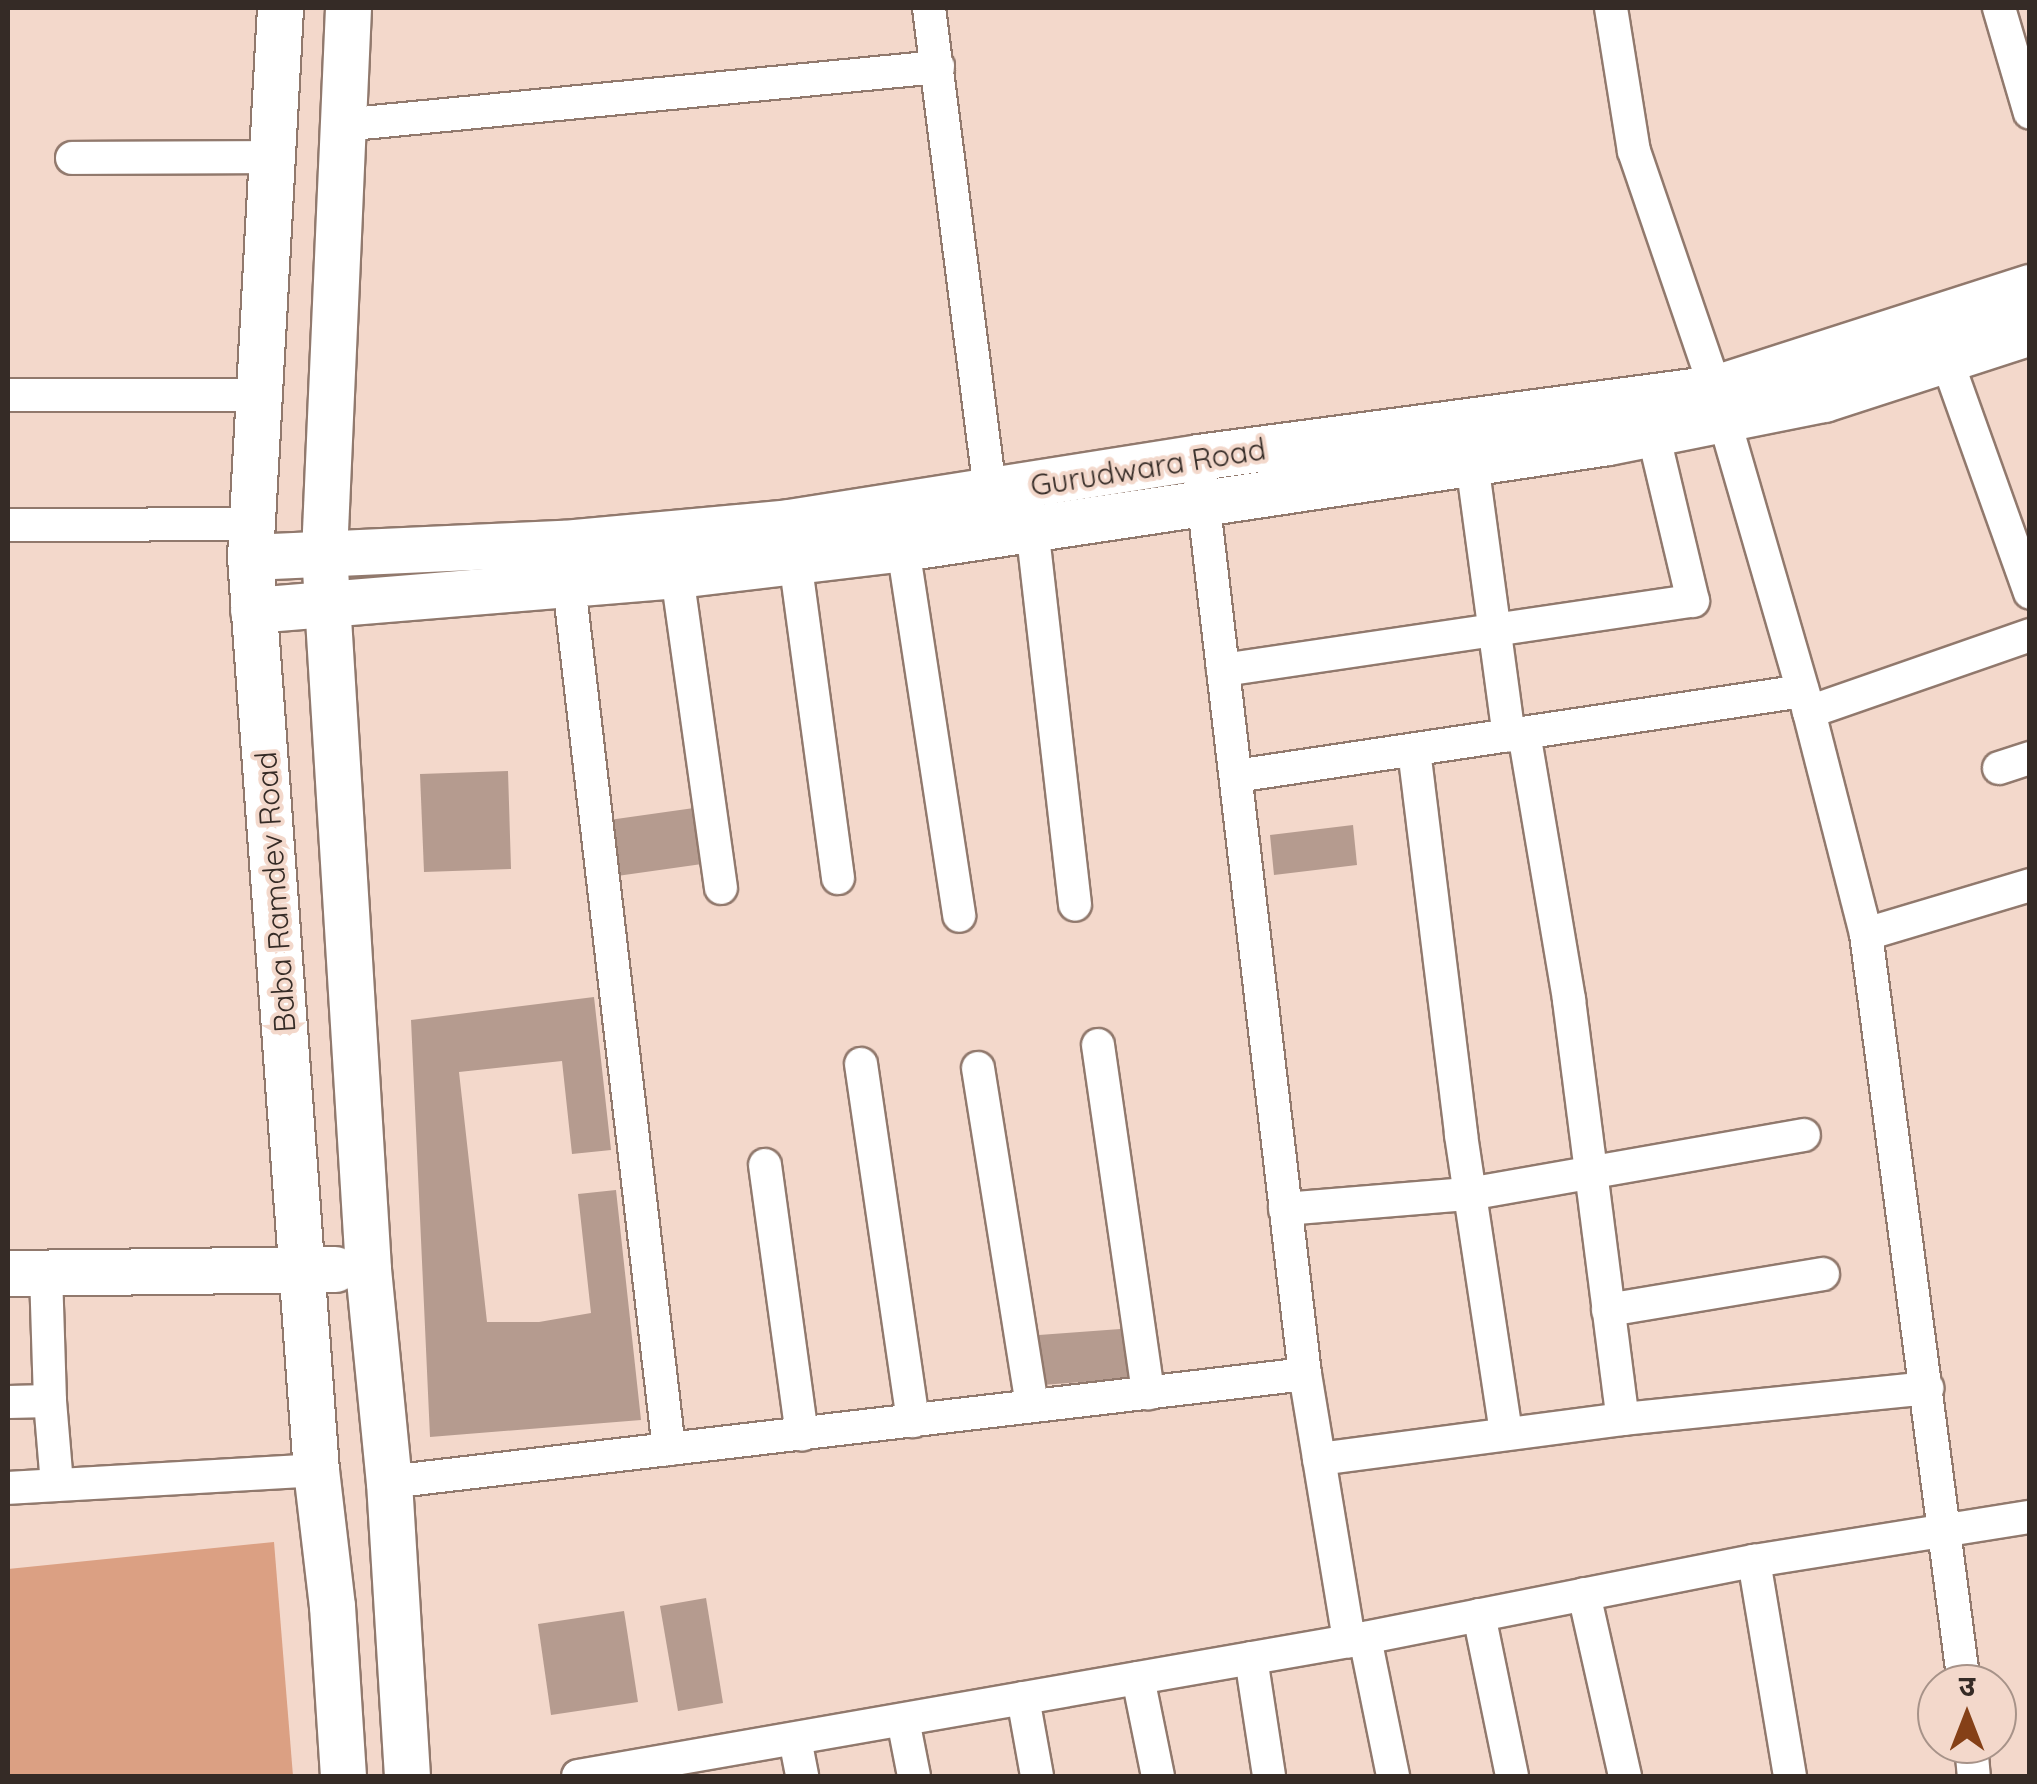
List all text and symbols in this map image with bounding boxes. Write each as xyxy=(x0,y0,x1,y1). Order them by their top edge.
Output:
street label: Gurudwara Road xyxy=(1028,431,1268,503)
street label: Baba Ramdev Road xyxy=(247,750,303,1034)
north arrow xyxy=(1917,1664,2017,1764)
text: उ xyxy=(1959,1668,1975,1703)

